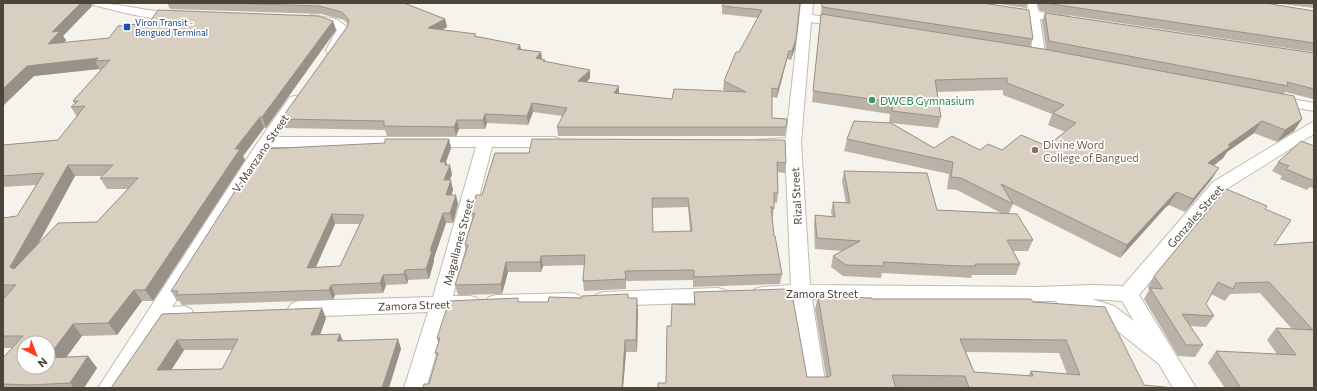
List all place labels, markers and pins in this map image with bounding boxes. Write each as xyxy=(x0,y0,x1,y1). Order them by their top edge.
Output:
place label: Viron Transit - Bengued Terminal xyxy=(135,17,208,38)
marker: Viron Transit - Bengued Terminal xyxy=(122,22,132,32)
place label: DWCB Gymnasium xyxy=(880,94,974,107)
marker: DWCB Gymnasium xyxy=(867,95,877,105)
place label: Divine Word College of Bangued xyxy=(1043,138,1139,164)
marker: Divine Word College of Bangued xyxy=(1030,145,1040,155)

